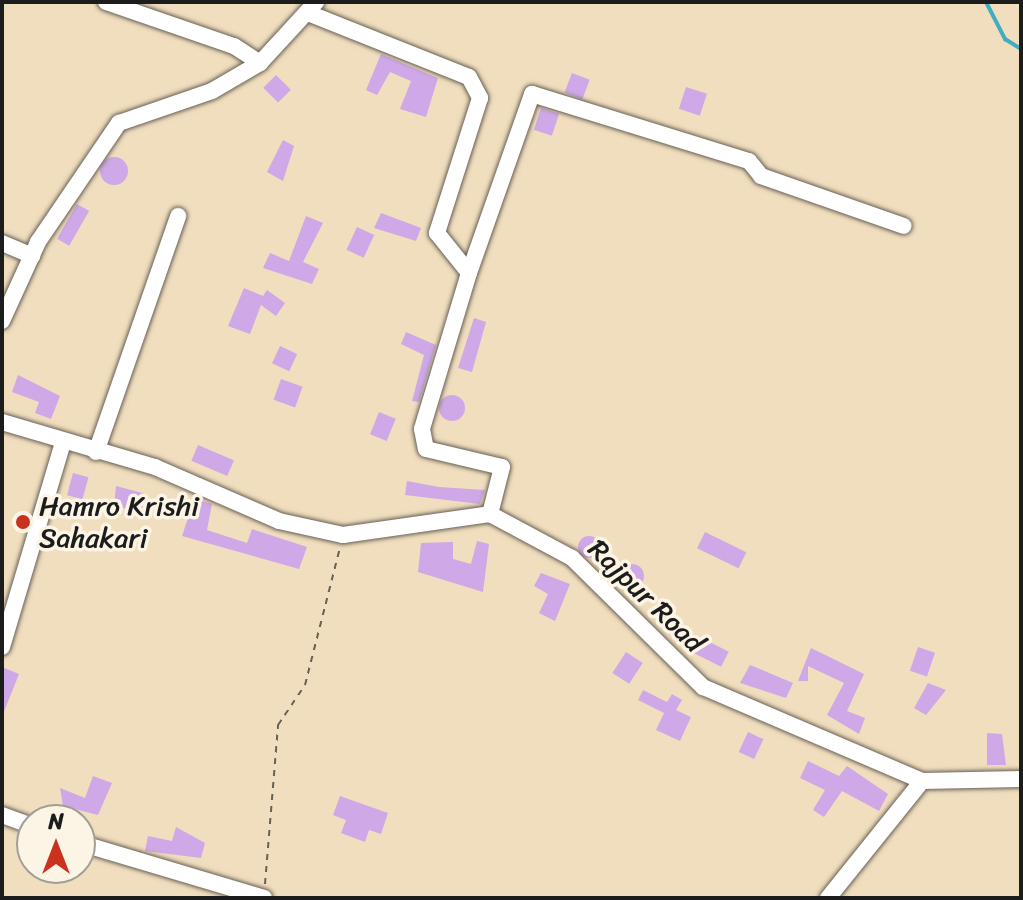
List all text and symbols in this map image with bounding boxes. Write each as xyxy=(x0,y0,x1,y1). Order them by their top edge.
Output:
place label: Hamro Krishi Sahakari xyxy=(39,489,199,555)
marker: Hamro Krishi Sahakari xyxy=(14,513,32,531)
street label: Rajpur Road xyxy=(581,532,711,660)
text: N xyxy=(48,802,64,841)
north arrow xyxy=(16,804,96,884)

